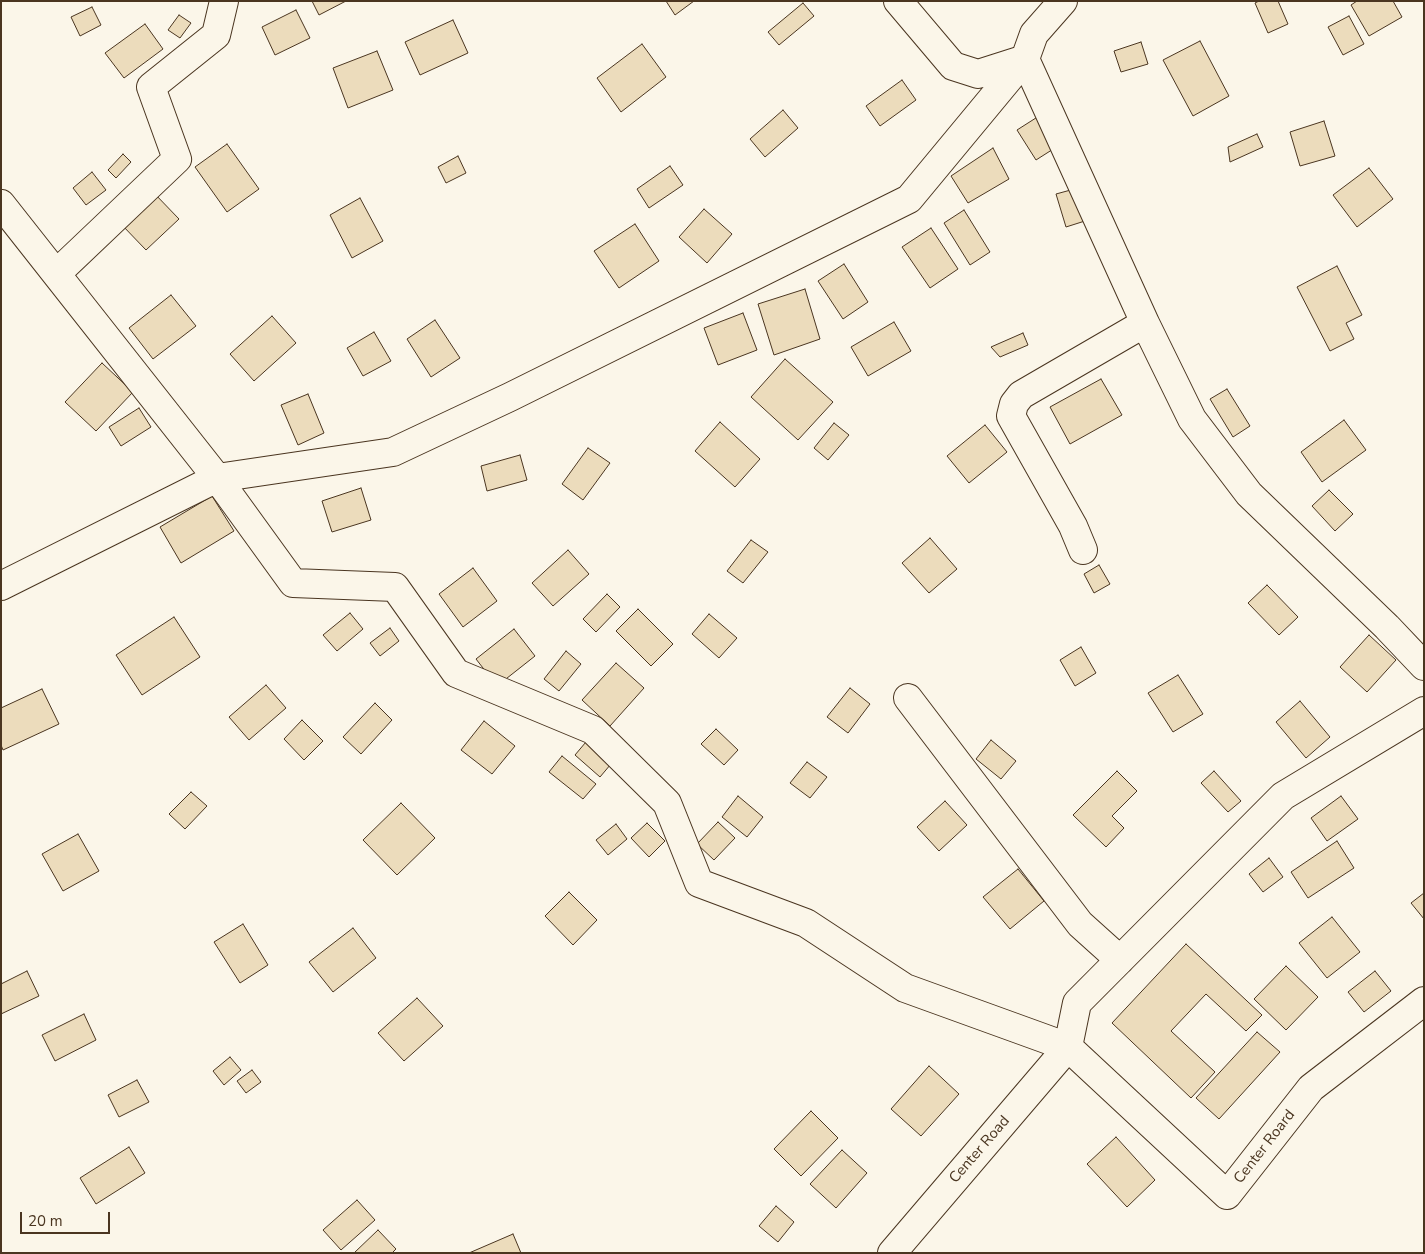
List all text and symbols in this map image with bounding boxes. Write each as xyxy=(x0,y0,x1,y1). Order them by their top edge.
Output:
street label: Center Roard xyxy=(1231,1107,1299,1187)
street label: Center Road xyxy=(946,1113,1014,1187)
scale bar xyxy=(22,1202,112,1234)
text: 20 m xyxy=(28,1211,63,1231)

